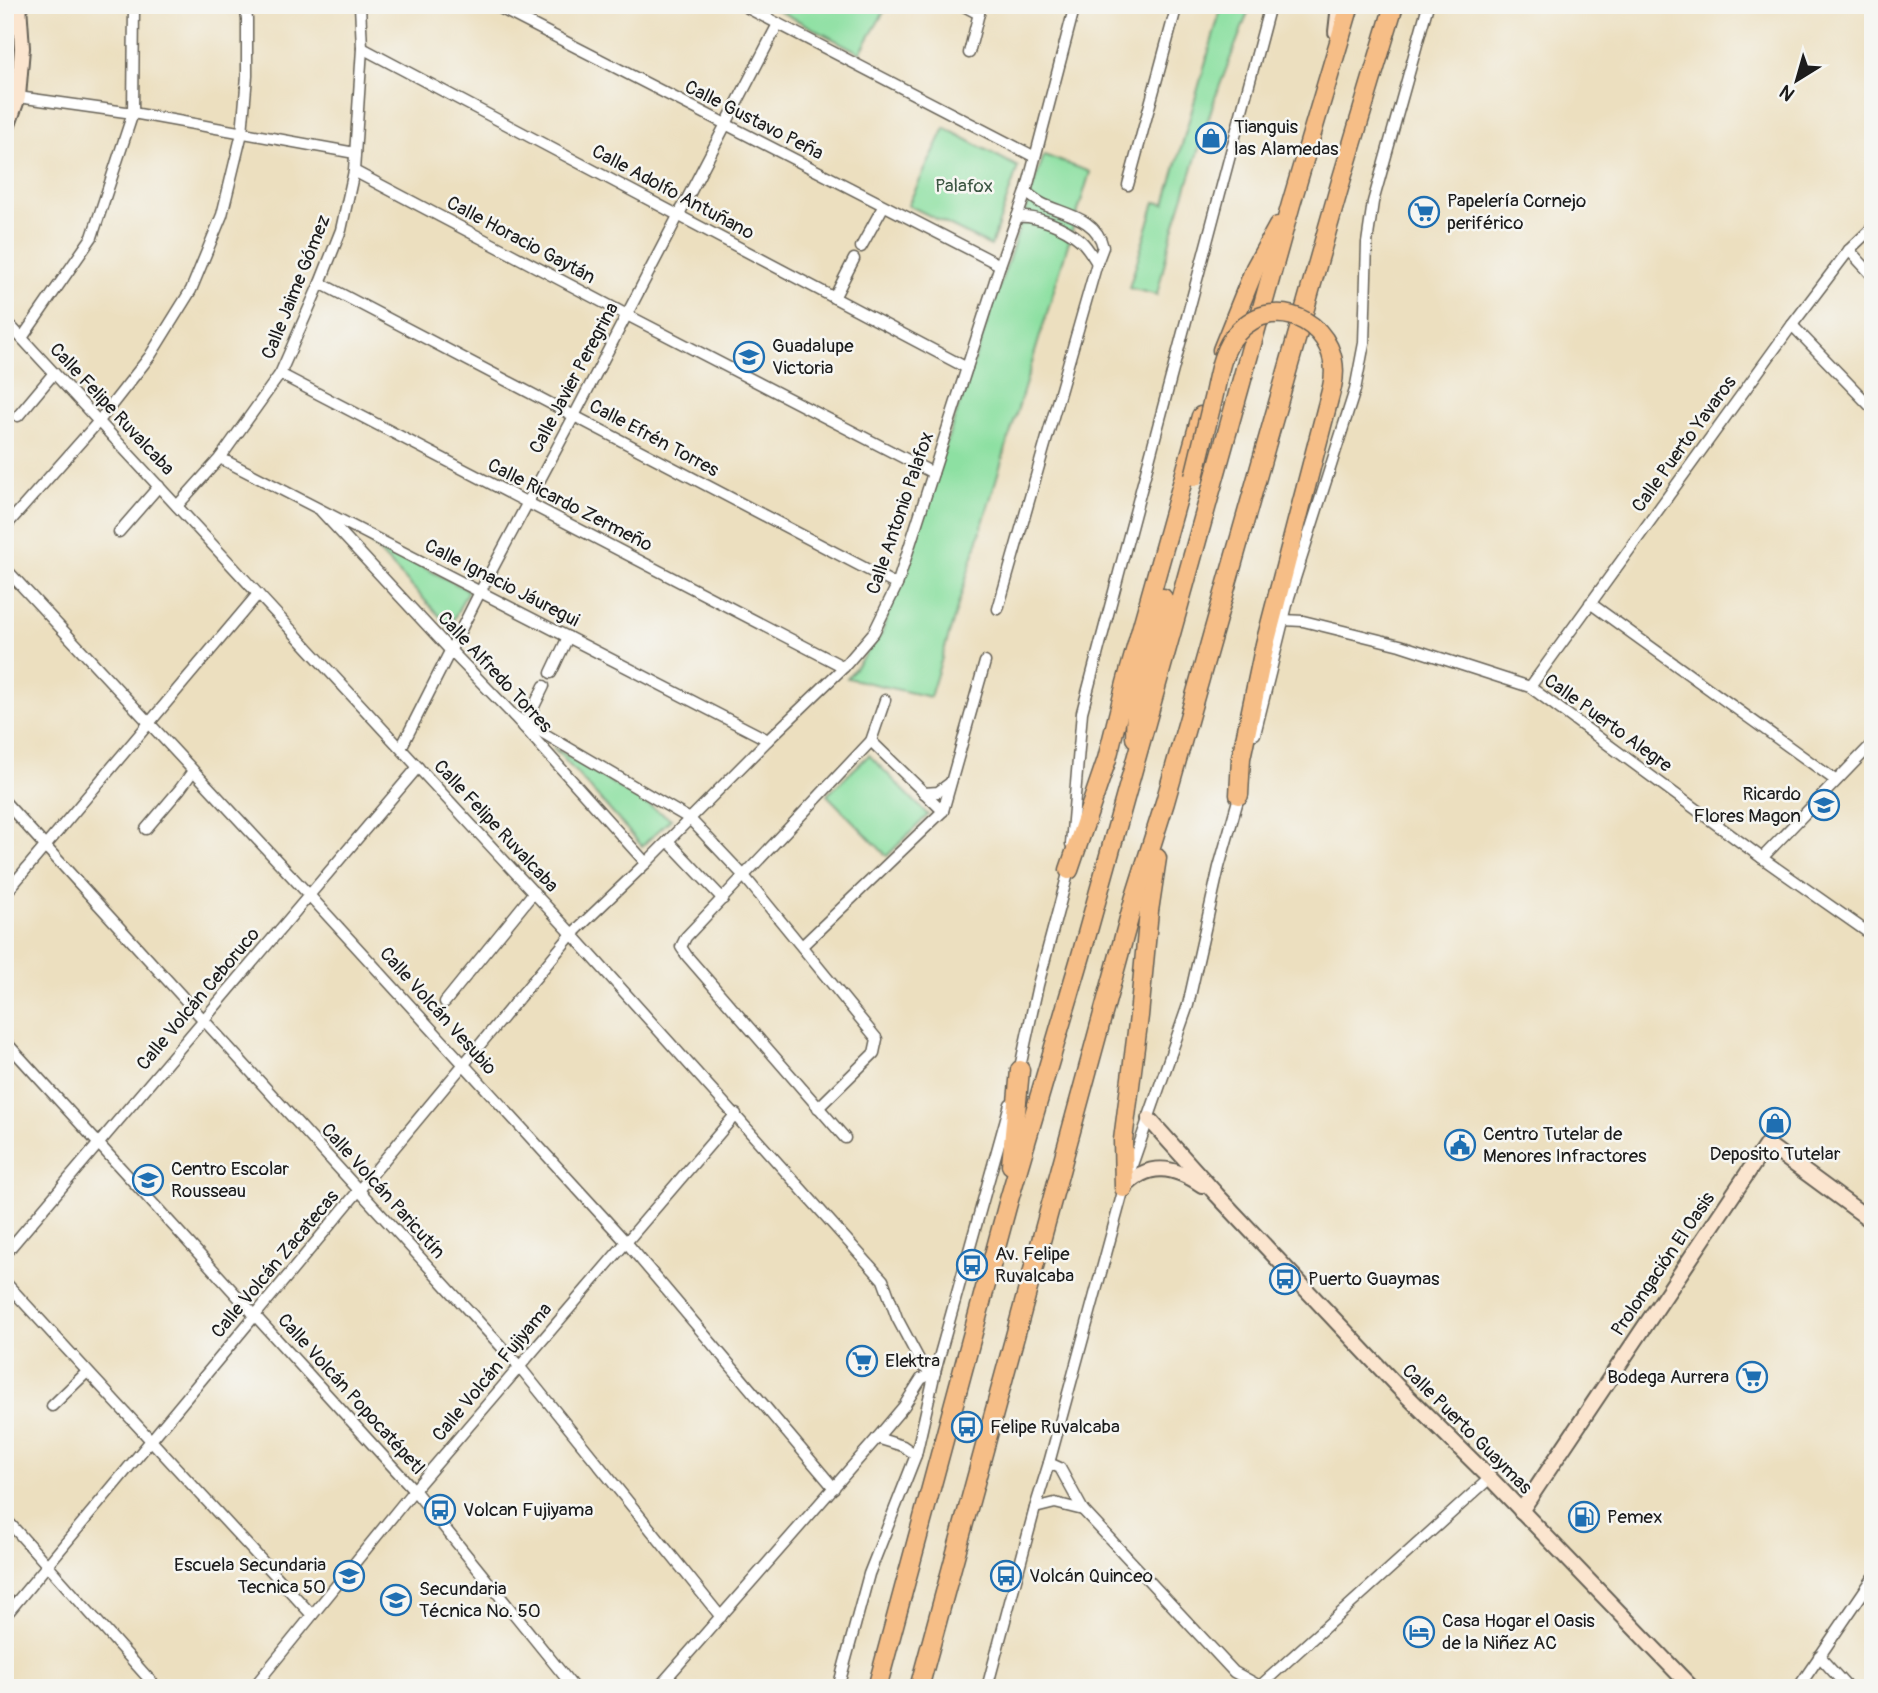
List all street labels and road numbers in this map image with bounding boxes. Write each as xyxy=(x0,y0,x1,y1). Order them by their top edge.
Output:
street label: Calle Gustavo Peña xyxy=(681,75,828,165)
street label: Calle Adolfo Antuñano xyxy=(588,139,758,245)
street label: Calle Horacio Gaytán xyxy=(442,191,600,289)
street label: Calle Jaime Gómez xyxy=(256,211,336,363)
street label: Calle Javier Peregrina xyxy=(524,298,624,458)
street label: Calle Felipe Ruvalcaba xyxy=(44,338,180,480)
street label: Calle Puerto Yavaros xyxy=(1626,371,1742,517)
street label: Calle Efrén Torres xyxy=(585,394,723,482)
street label: Calle Antonio Palafox xyxy=(861,429,939,597)
street label: Calle Ricardo Zermeño xyxy=(483,453,657,557)
street label: Calle Ignacio Jáuregui xyxy=(420,534,584,632)
street label: Calle Alfredo Torres xyxy=(432,606,558,738)
street label: Calle Puerto Alegre xyxy=(1539,668,1677,778)
street label: Calle Felipe Ruvalcaba xyxy=(428,755,564,897)
street label: Calle Volcán Ceboruco xyxy=(131,923,265,1075)
street label: Calle Volcán Vesubio xyxy=(374,942,502,1080)
street label: Calle Volcán Paricutín xyxy=(316,1118,450,1264)
street label: Calle Volcán Zacatecas xyxy=(206,1185,344,1343)
street label: Prolongación El Oasis xyxy=(1606,1187,1720,1341)
street label: Calle Volcán Fujiyama xyxy=(427,1298,557,1446)
street label: Calle Volcán Popocatépetl xyxy=(272,1308,430,1480)
street label: Calle Puerto Guaymas xyxy=(1397,1359,1538,1500)

